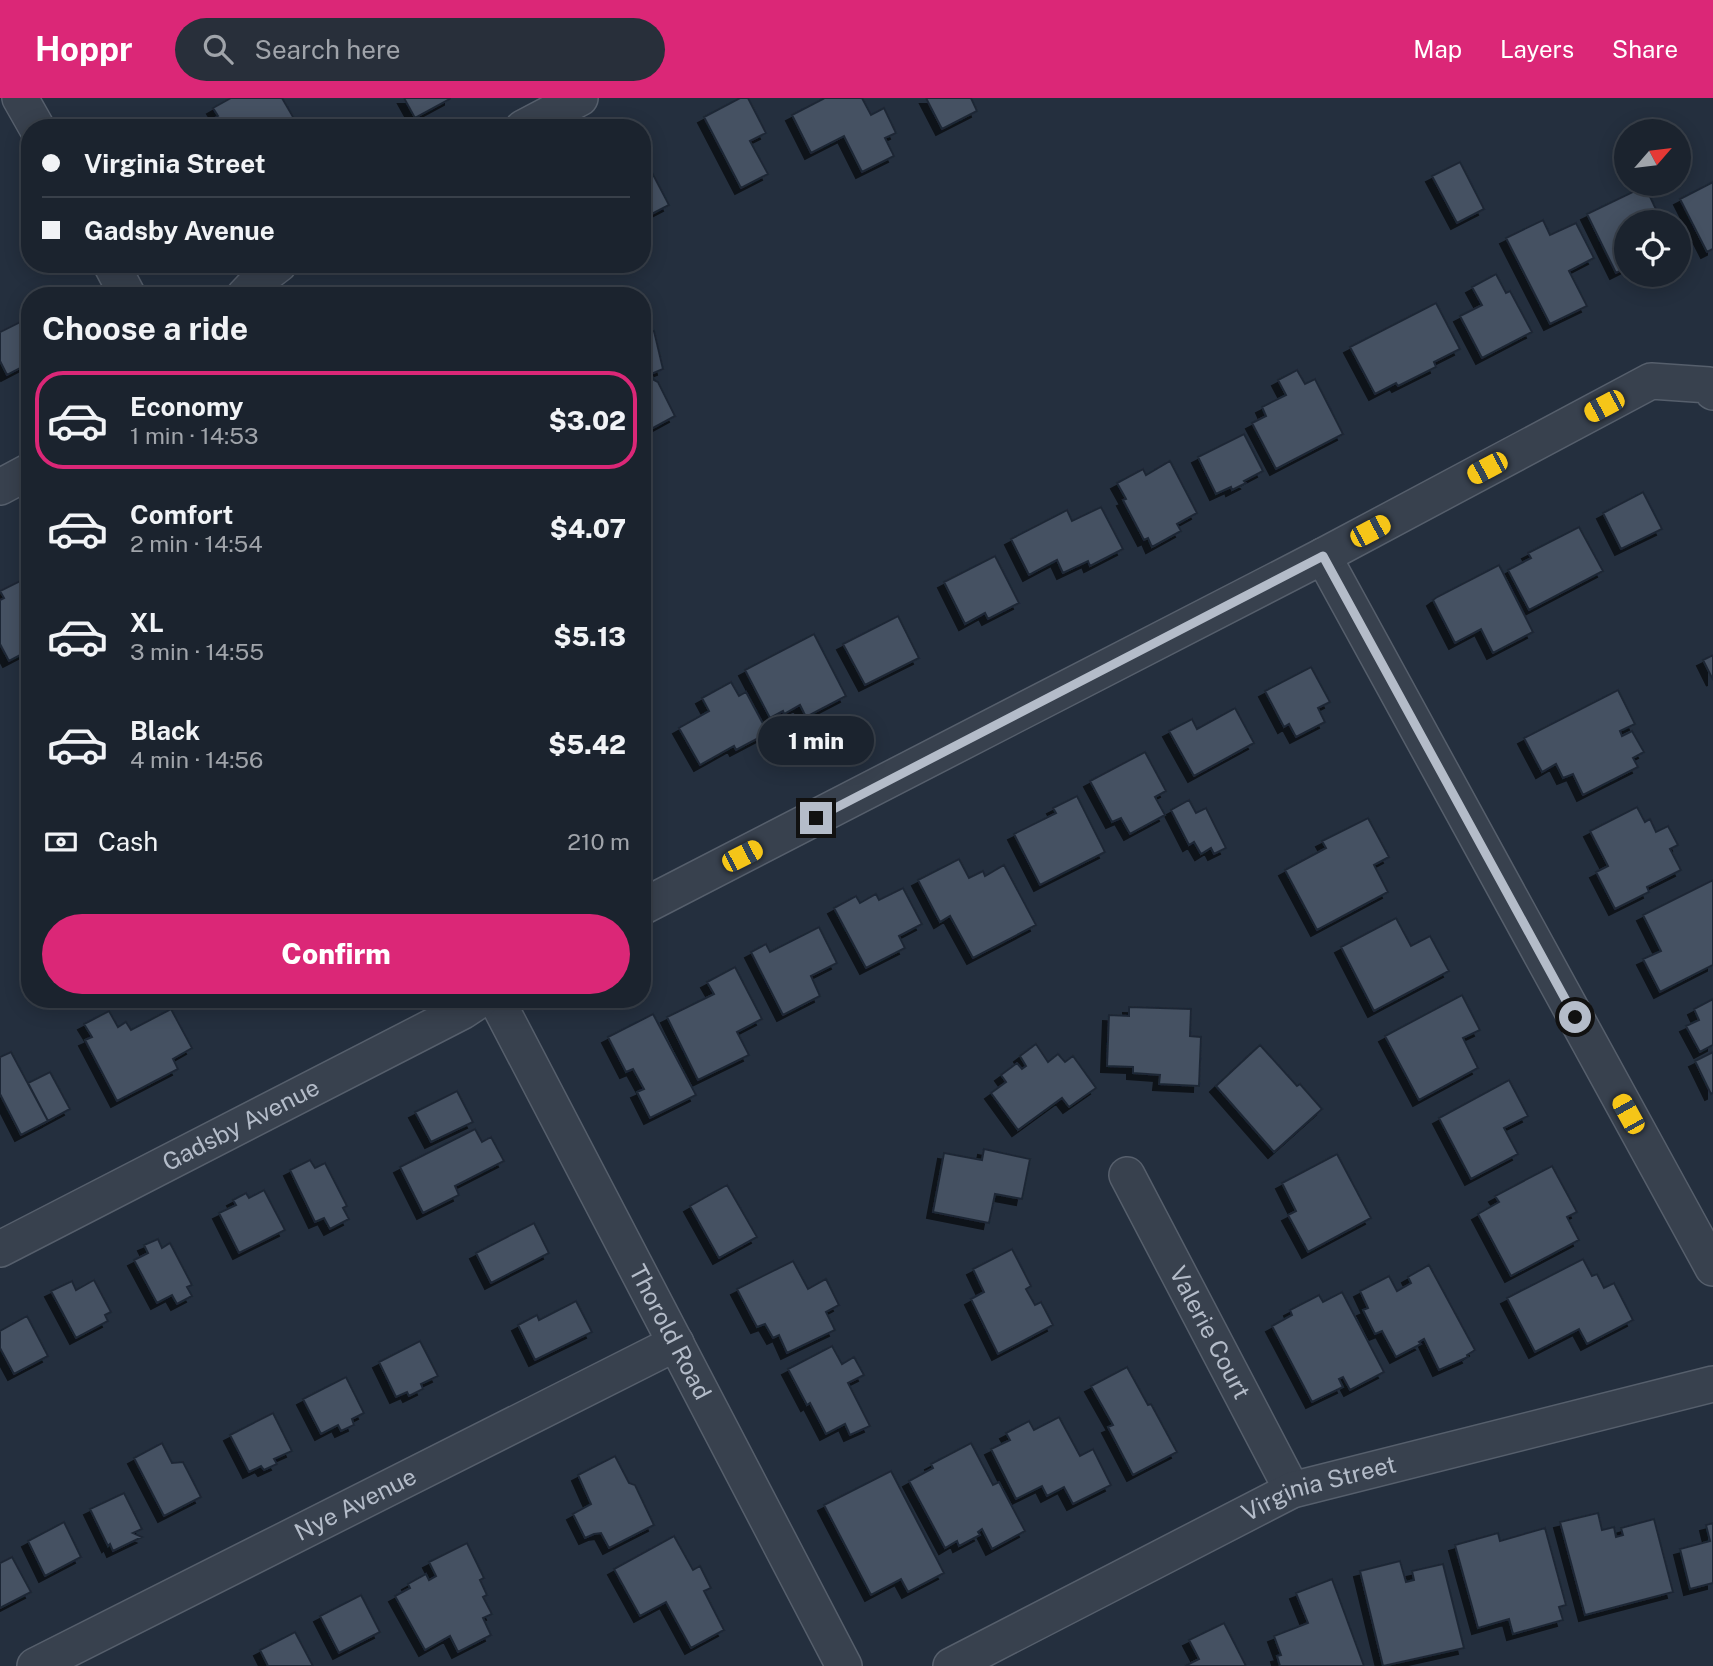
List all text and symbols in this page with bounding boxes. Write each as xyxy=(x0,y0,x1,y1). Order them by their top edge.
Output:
search box xyxy=(175,18,665,81)
text: Hoppr xyxy=(35,30,133,68)
icon: search xyxy=(199,30,237,68)
text: Search here xyxy=(255,34,401,65)
text: Map xyxy=(1413,35,1462,63)
text: Layers xyxy=(1500,35,1574,63)
text: Share xyxy=(1612,35,1678,63)
north arrow xyxy=(1614,119,1690,196)
map controls xyxy=(1614,119,1691,287)
text: Virginia Street xyxy=(84,148,266,179)
button: locate xyxy=(1614,210,1691,287)
text: Gadsby Avenue xyxy=(84,215,275,246)
text: Choose a ride xyxy=(42,310,248,347)
car xyxy=(1581,387,1628,425)
icon: car xyxy=(46,389,109,452)
text: Economy xyxy=(130,391,243,422)
text: $3.02 xyxy=(549,405,626,436)
text: 1 min · 14:53 xyxy=(130,422,259,449)
car xyxy=(1464,449,1511,487)
icon: car xyxy=(46,497,109,560)
text: Comfort xyxy=(130,499,233,530)
car xyxy=(1347,512,1394,550)
text: $4.07 xyxy=(550,513,626,544)
text: 2 min · 14:54 xyxy=(130,530,263,557)
icon: car xyxy=(46,605,109,668)
text: XL xyxy=(130,607,164,638)
text: $5.13 xyxy=(553,621,626,652)
text: 3 min · 14:55 xyxy=(130,638,264,665)
icon: car xyxy=(46,713,109,776)
text: Black xyxy=(130,715,200,746)
callout: 1 min xyxy=(758,716,874,766)
text: 1 min xyxy=(788,727,844,754)
text: $5.42 xyxy=(548,729,626,760)
text: 4 min · 14:56 xyxy=(130,746,263,773)
route end xyxy=(800,802,832,834)
icon: cash xyxy=(42,823,80,861)
text: Cash xyxy=(98,826,158,857)
text: 210 m xyxy=(567,828,630,855)
car xyxy=(719,837,766,875)
button: Confirm xyxy=(42,914,630,994)
route start xyxy=(1559,1001,1591,1033)
street label: Gadsby Avenue xyxy=(157,1072,324,1176)
car xyxy=(1609,1091,1648,1137)
street label: Thorold Road xyxy=(624,1260,717,1404)
street label: Valerie Court xyxy=(1164,1261,1257,1403)
street label: Virginia Street xyxy=(1237,1449,1399,1527)
street label: Nye Avenue xyxy=(290,1461,421,1546)

